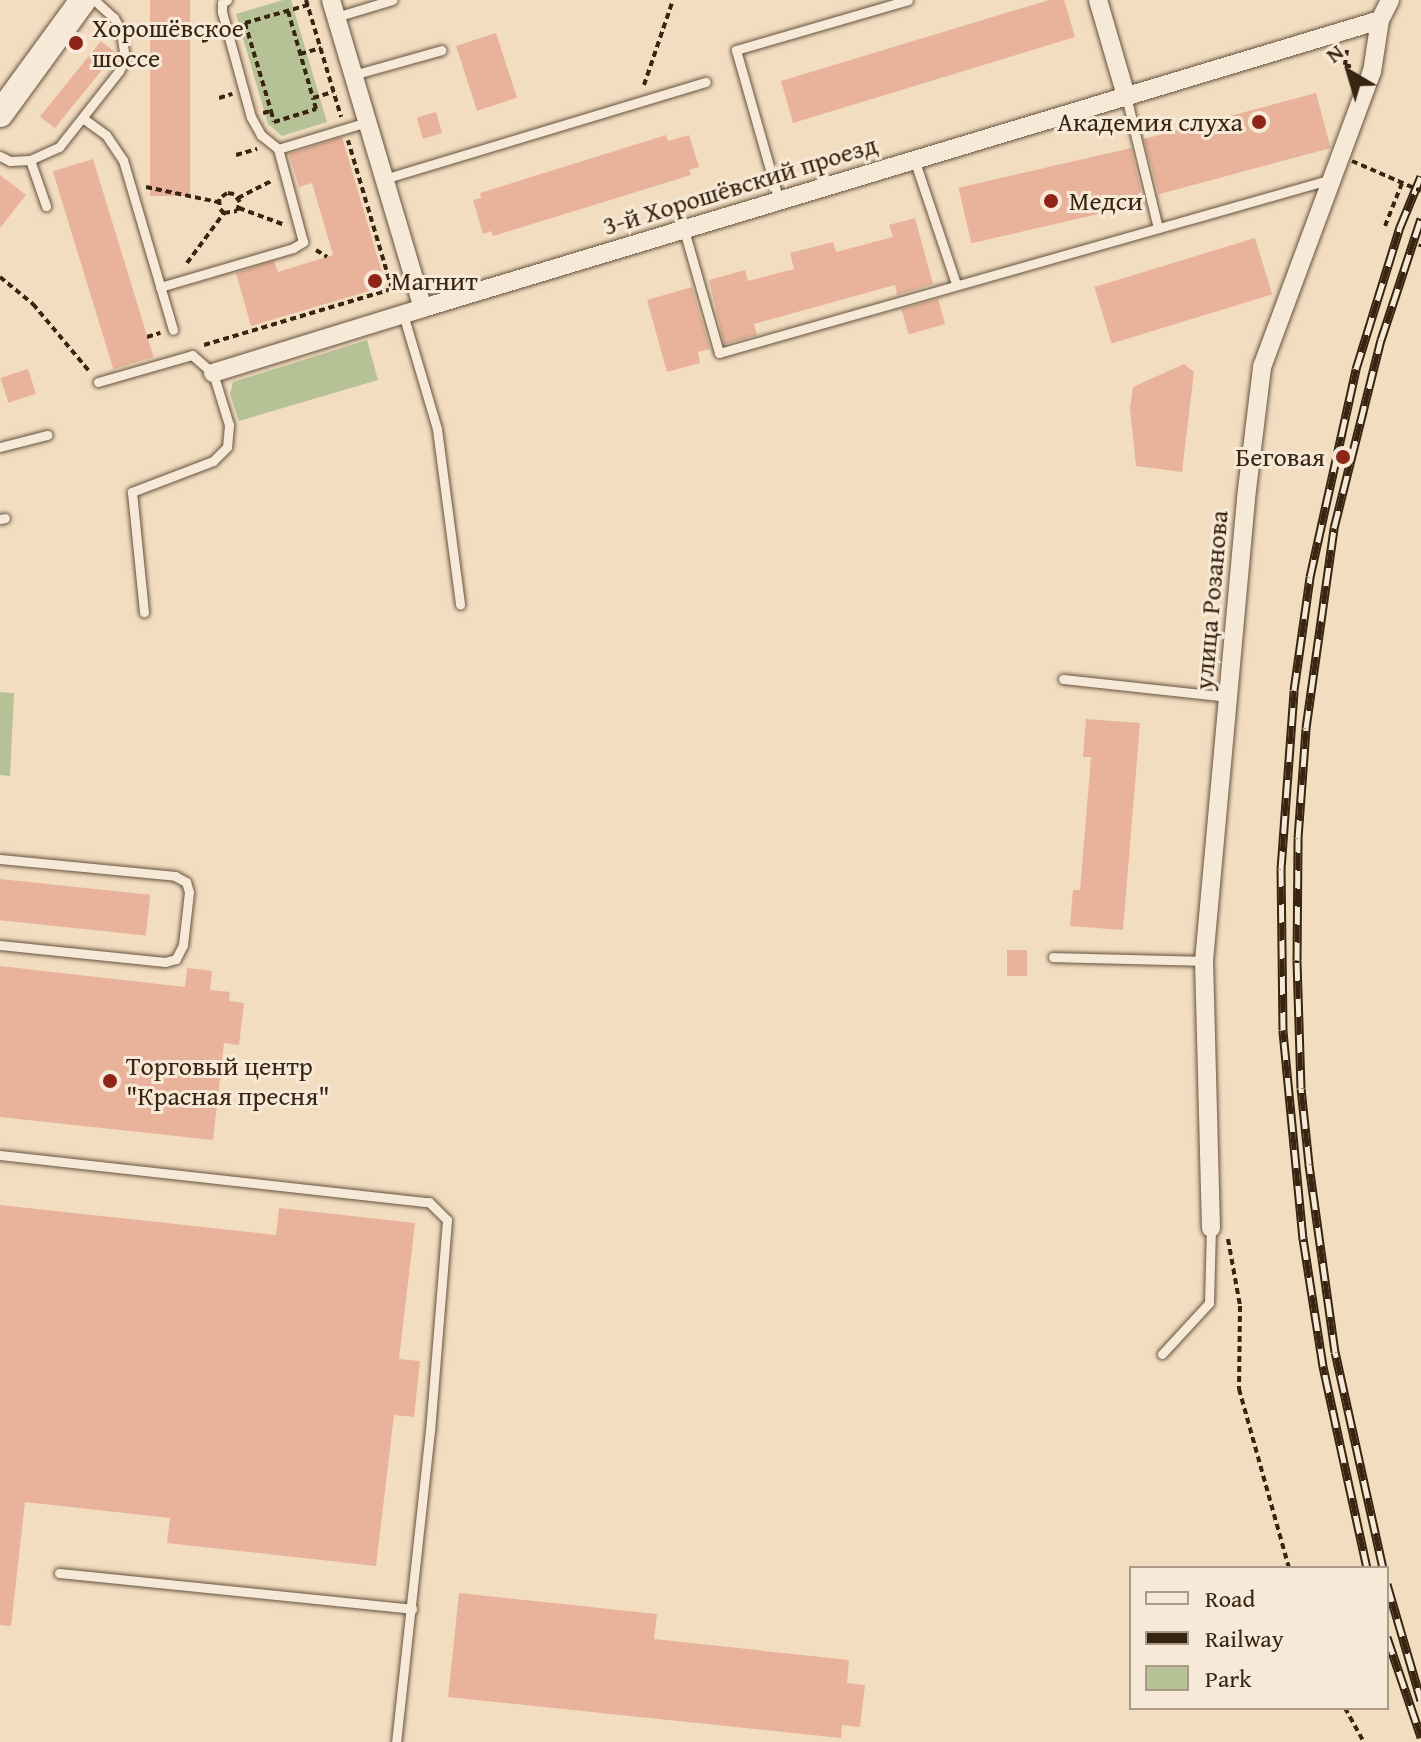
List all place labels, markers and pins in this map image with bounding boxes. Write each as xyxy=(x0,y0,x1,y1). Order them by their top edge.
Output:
place label: Хорошёвское шоссе xyxy=(92,12,244,74)
marker: Хорошёвское шоссе xyxy=(67,34,85,52)
place label: Академия слуха xyxy=(1057,106,1243,138)
marker: Академия слуха xyxy=(1250,113,1268,131)
place label: Медси xyxy=(1069,185,1143,217)
marker: Медси xyxy=(1040,190,1062,212)
place label: Магнит xyxy=(391,265,478,297)
marker: Магнит xyxy=(366,272,384,290)
place label: Беговая xyxy=(1236,441,1325,473)
marker: Беговая xyxy=(1332,446,1354,468)
place label: Торговый центр "Красная пресня" xyxy=(126,1050,330,1112)
marker: Торговый центр "Красная пресня" xyxy=(101,1072,119,1090)

